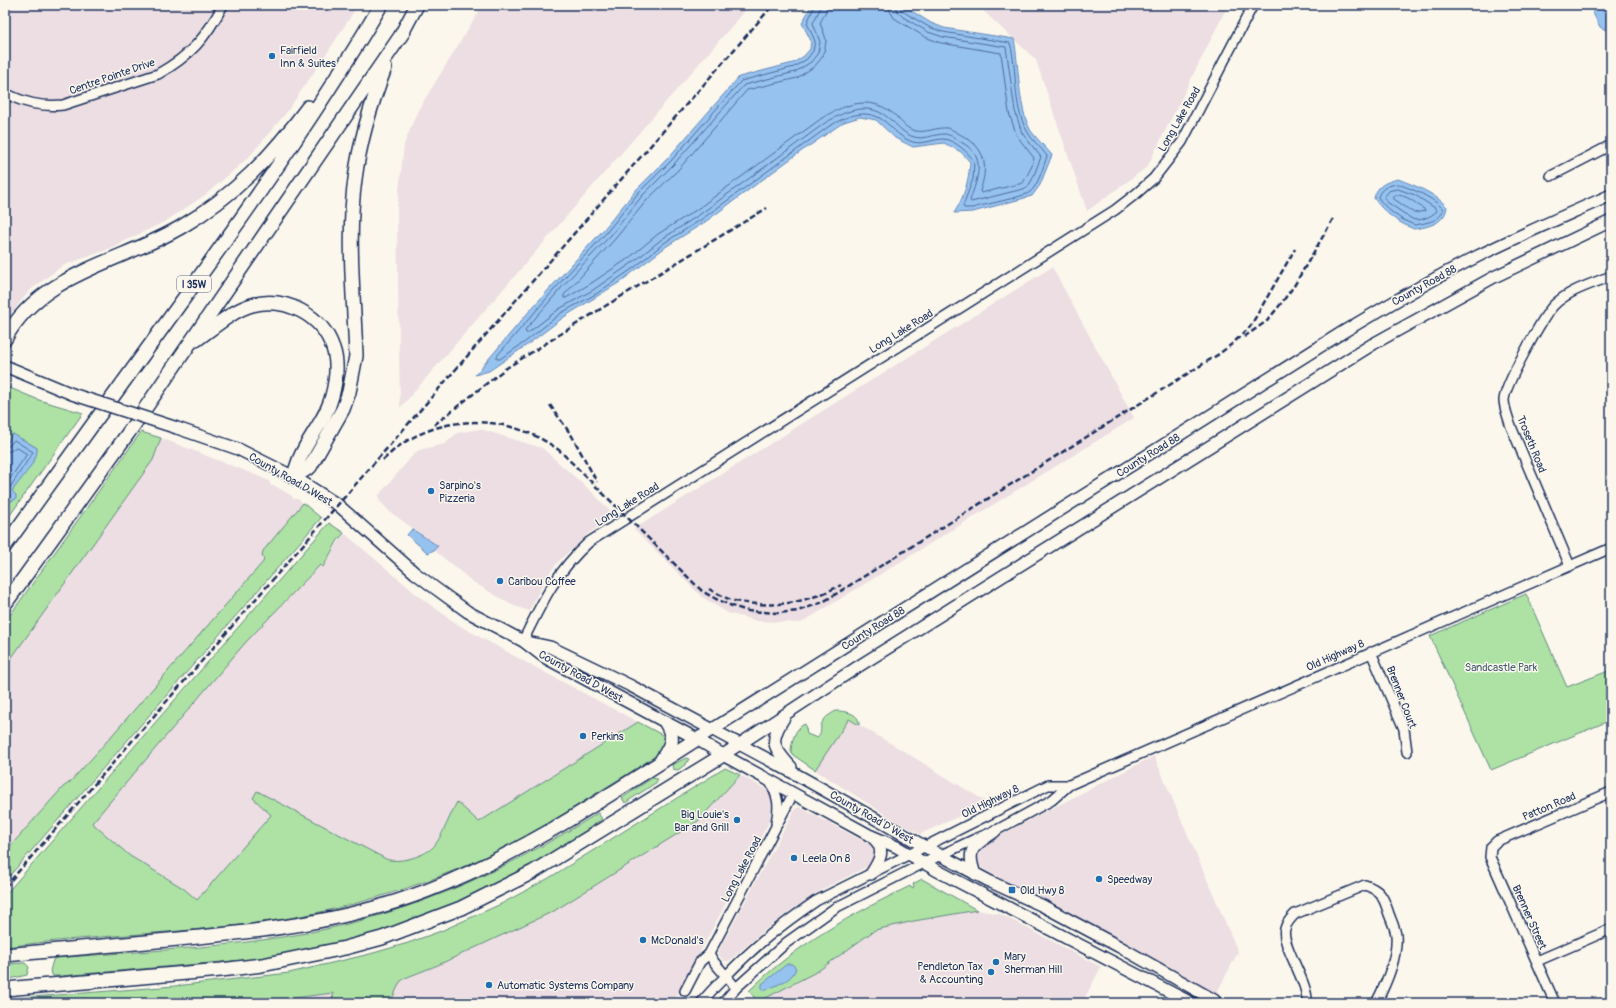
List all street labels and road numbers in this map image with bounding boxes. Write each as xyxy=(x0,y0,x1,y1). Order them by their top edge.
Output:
street label: Centre Pointe Drive xyxy=(68,56,157,97)
street label: Long Lake Road xyxy=(1156,85,1203,154)
street label: County Road 88 xyxy=(1390,262,1459,309)
road number: I 35W xyxy=(177,276,211,292)
street label: Long Lake Road xyxy=(867,307,936,356)
street label: Troseth Road xyxy=(1514,414,1549,475)
street label: County Road 88 xyxy=(1114,431,1183,480)
street label: County Road D West xyxy=(247,450,335,509)
street label: Long Lake Road xyxy=(593,480,662,529)
street label: County Road 88 xyxy=(839,604,908,653)
street label: Old Highway 8 xyxy=(1304,637,1367,674)
street label: County Road D West xyxy=(536,648,626,705)
street label: Brenner Court xyxy=(1384,664,1420,731)
street label: Old Highway 8 xyxy=(959,782,1021,821)
street label: County Road D West xyxy=(828,788,916,847)
street label: Patton Road xyxy=(1521,789,1578,823)
street label: Long Lake Road xyxy=(719,834,764,904)
street label: Brenner Street xyxy=(1510,883,1550,952)

